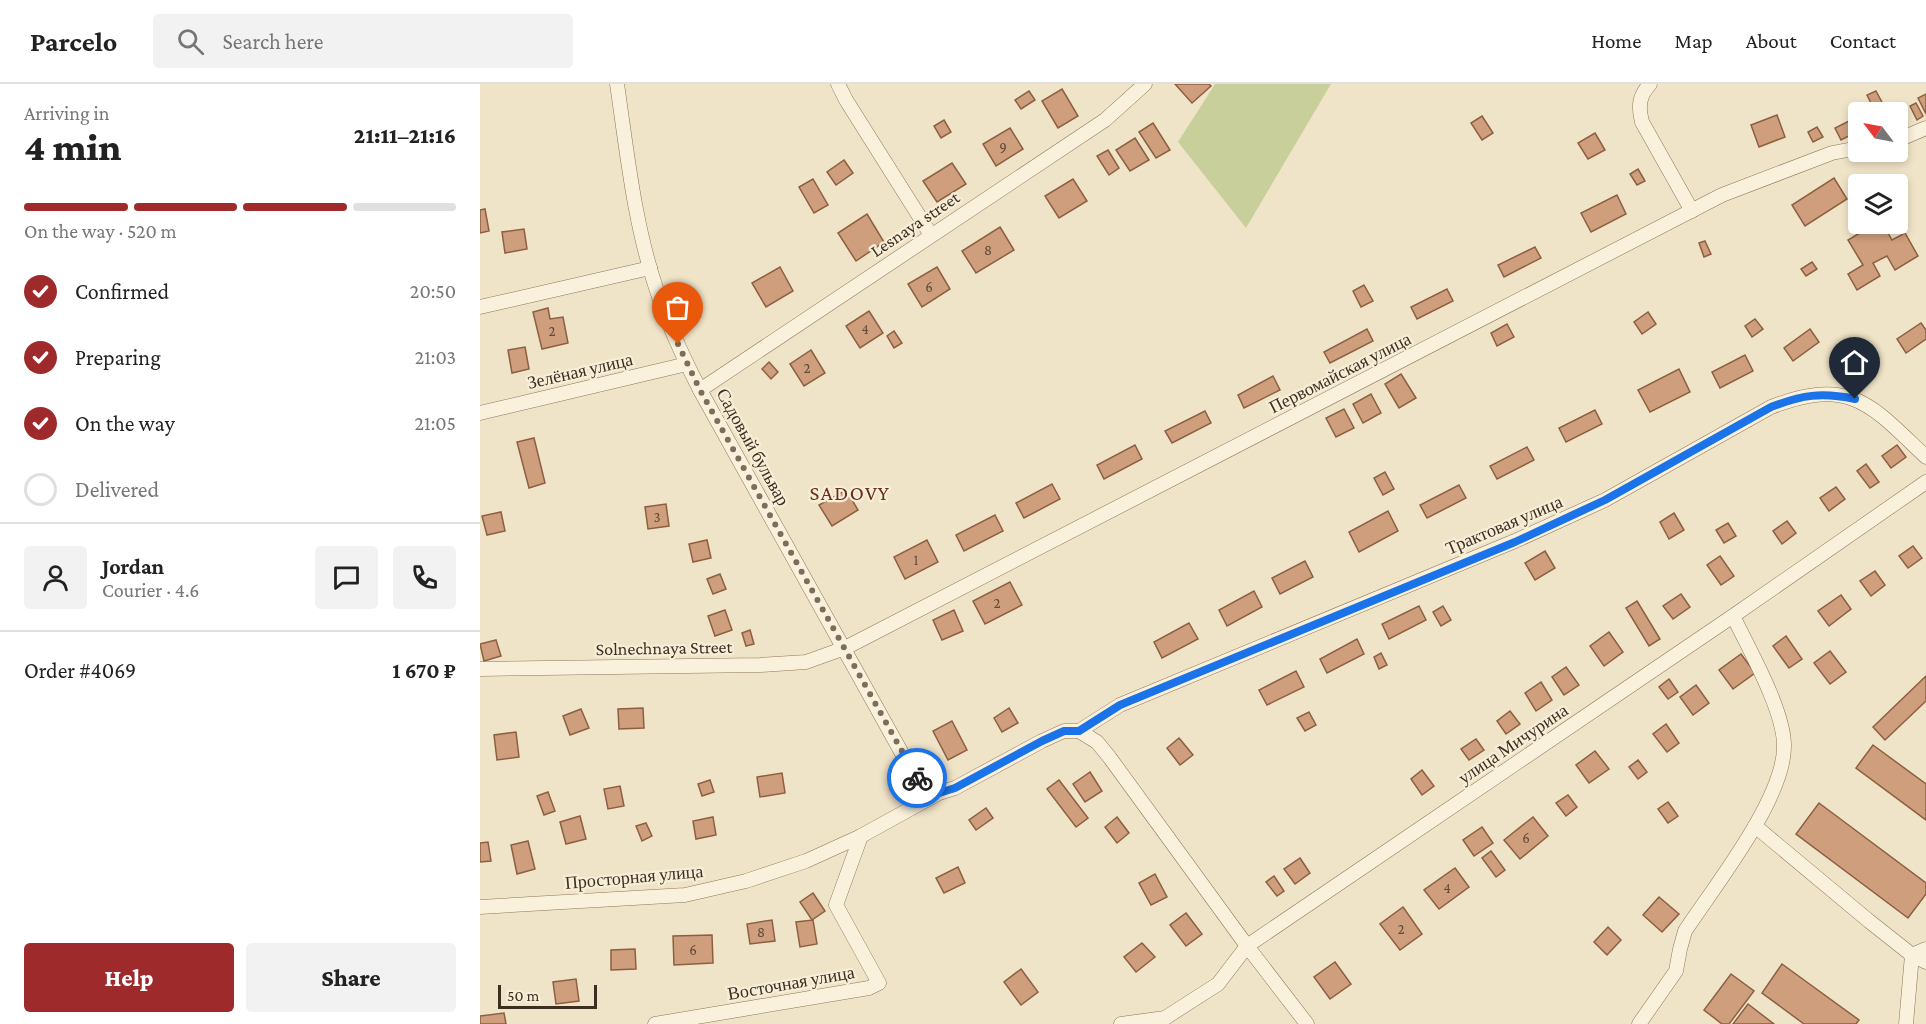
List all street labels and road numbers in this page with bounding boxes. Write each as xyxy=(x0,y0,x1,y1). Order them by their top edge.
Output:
street label: Lesnaya street xyxy=(867,186,964,261)
street label: Первомайская улица xyxy=(1266,329,1414,417)
street label: Зелёная улица xyxy=(525,349,635,393)
street label: Садовый бульвар xyxy=(713,385,793,509)
street label: Трактовая улица xyxy=(1443,491,1565,559)
street label: Solnechnaya Street xyxy=(595,637,734,659)
street label: улица Мичурина xyxy=(1454,700,1572,788)
street label: Просторная улица xyxy=(564,861,704,893)
street label: Восточная улица xyxy=(726,962,856,1004)

